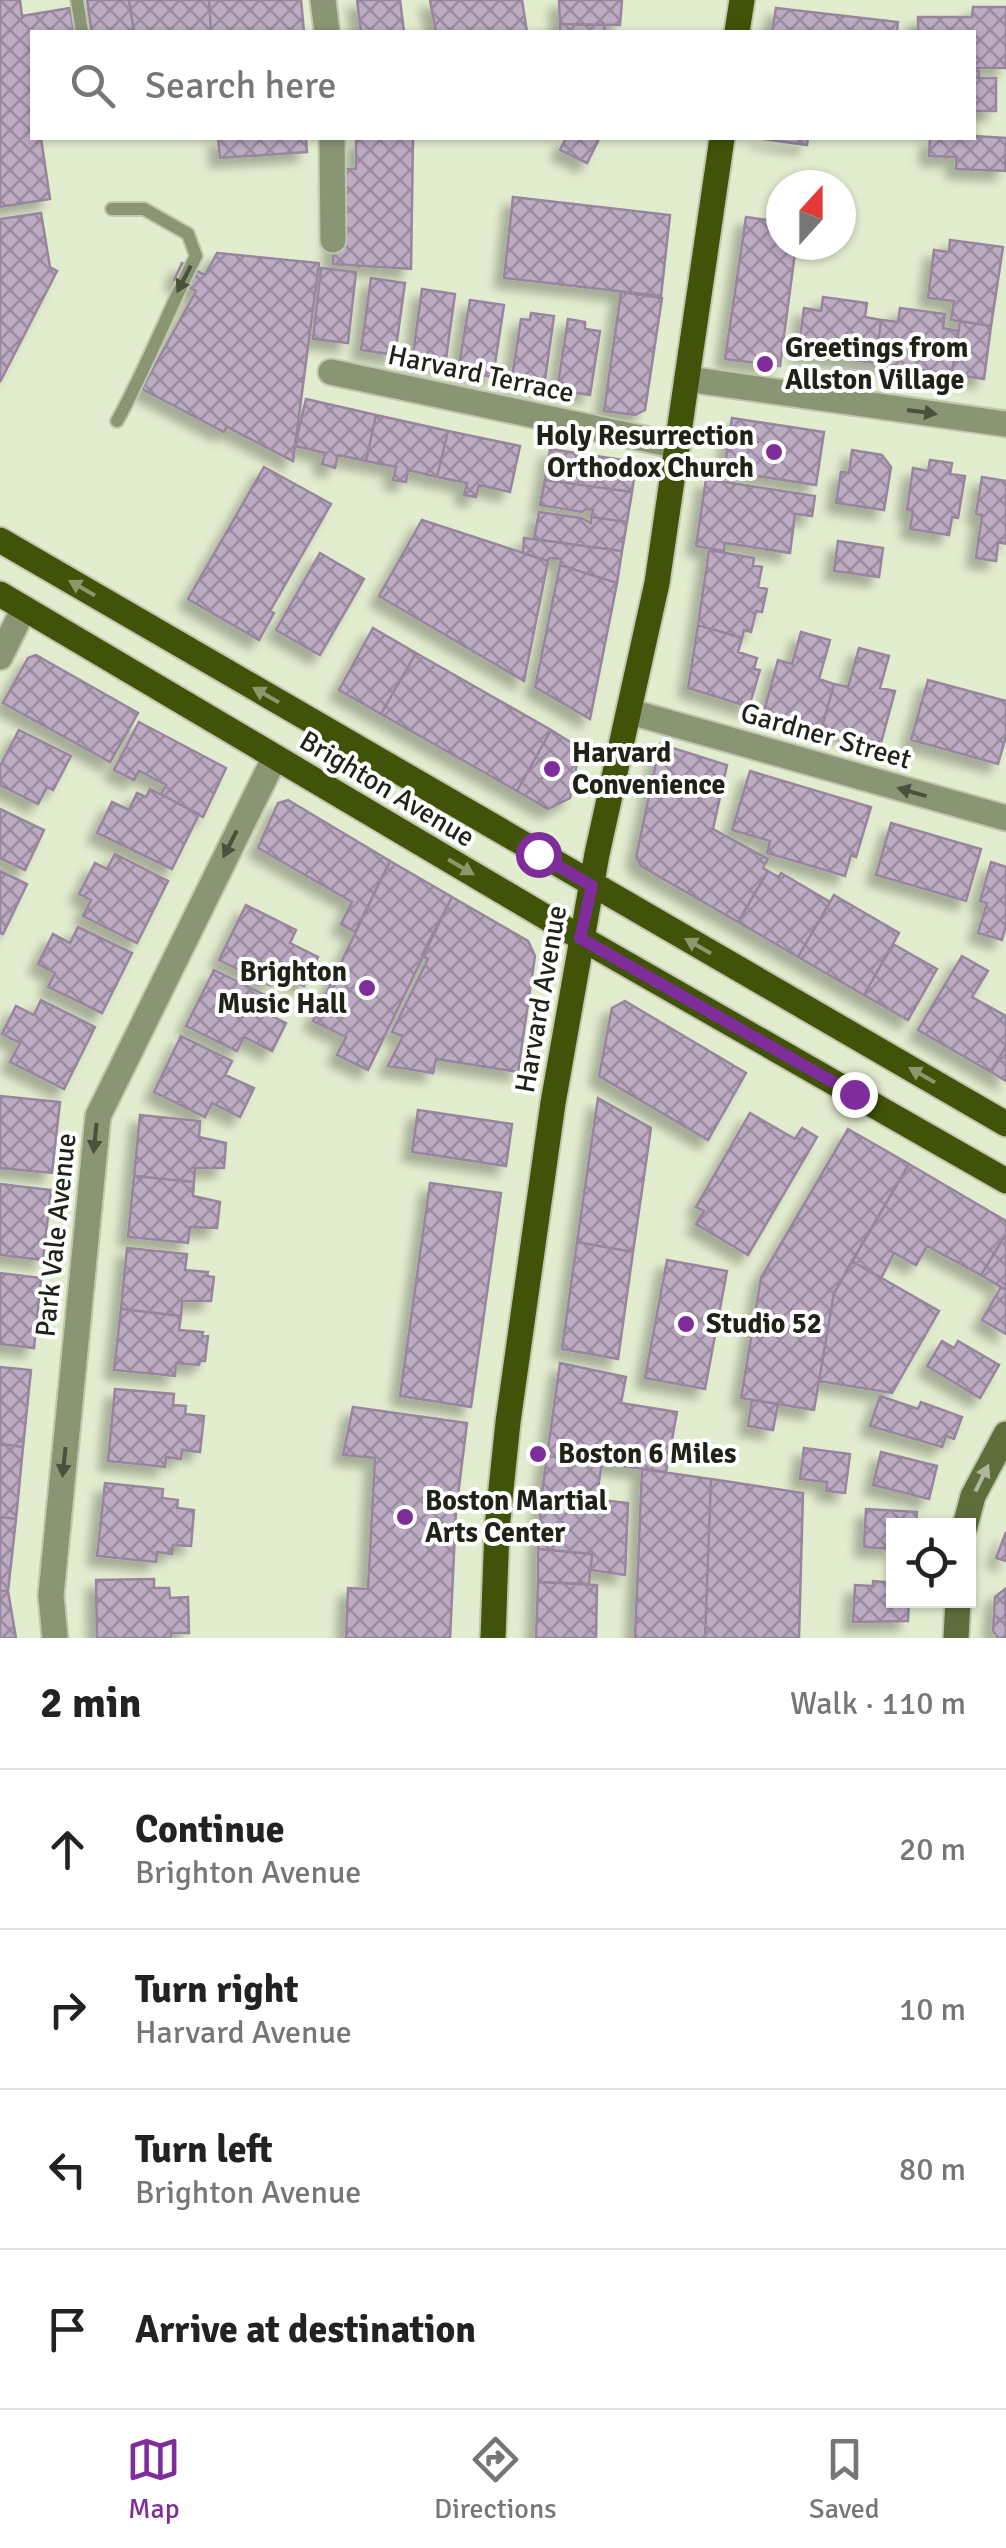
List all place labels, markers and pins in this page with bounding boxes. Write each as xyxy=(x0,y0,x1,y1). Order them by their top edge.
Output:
place label: Greetings from Allston Village xyxy=(785,331,968,397)
marker: Greetings from Allston Village xyxy=(754,353,776,375)
place label: Holy Resurrection Orthodox Church xyxy=(535,419,754,485)
marker: Holy Resurrection Orthodox Church xyxy=(763,441,785,463)
place label: Harvard Convenience xyxy=(572,736,725,802)
marker: Harvard Convenience xyxy=(541,758,563,780)
place label: Brighton Music Hall xyxy=(217,955,347,1021)
marker: Brighton Music Hall xyxy=(356,977,378,999)
place label: Studio 52 xyxy=(706,1307,822,1341)
marker: Studio 52 xyxy=(675,1313,697,1335)
place label: Boston 6 Miles xyxy=(558,1437,736,1471)
marker: Boston 6 Miles xyxy=(527,1443,549,1465)
place label: Boston Martial Arts Center xyxy=(425,1484,608,1550)
marker: Boston Martial Arts Center xyxy=(394,1506,416,1528)

